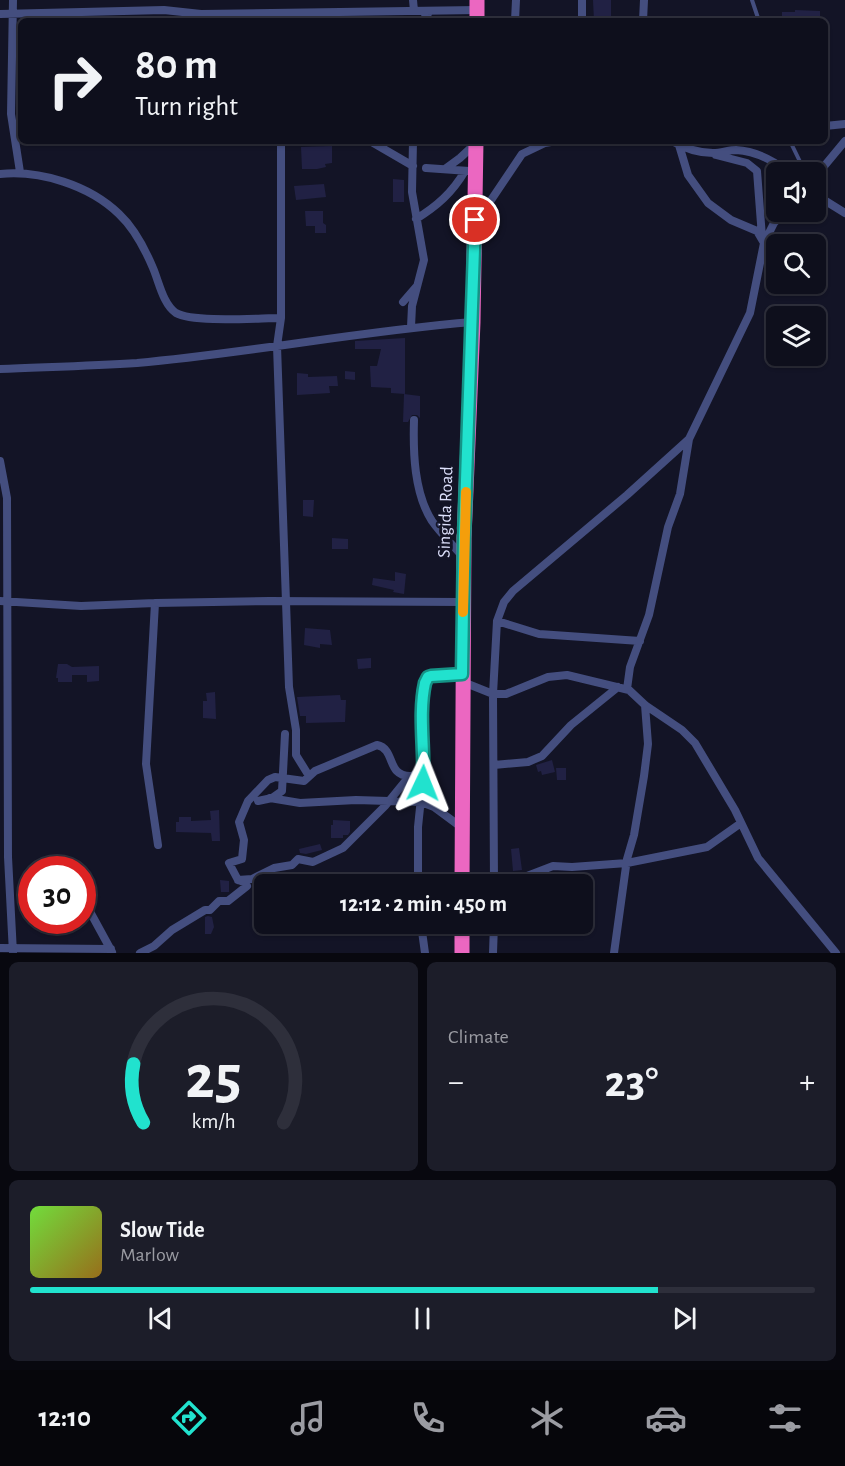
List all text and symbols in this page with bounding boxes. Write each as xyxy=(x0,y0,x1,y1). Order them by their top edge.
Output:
icon: right xyxy=(36,42,114,120)
text: 80 m xyxy=(135,44,218,86)
text: Turn right xyxy=(135,93,238,120)
map controls xyxy=(766,162,826,366)
button: sound xyxy=(766,162,826,222)
pin xyxy=(449,194,500,245)
icon: arrive xyxy=(458,203,491,236)
button: search xyxy=(766,234,826,294)
button: layers xyxy=(766,306,826,366)
street label: Singida Road xyxy=(435,466,457,558)
position arrow xyxy=(391,751,455,815)
speed limit sign: 30 xyxy=(18,856,96,934)
text: 12:12 · 2 min · 450 m xyxy=(340,893,507,915)
text: Climate xyxy=(448,1027,509,1047)
text: 25 xyxy=(185,1047,242,1109)
text: 23° xyxy=(605,1060,658,1105)
text: − xyxy=(448,1066,464,1099)
text: + xyxy=(799,1066,815,1099)
text: km/h xyxy=(191,1112,236,1133)
text: Slow Tide xyxy=(120,1219,205,1241)
text: Marlow xyxy=(120,1245,179,1265)
icon: previous xyxy=(144,1302,177,1335)
icon: pause xyxy=(406,1302,439,1335)
icon: next xyxy=(668,1302,701,1335)
icon: directions xyxy=(168,1397,210,1439)
icon: music xyxy=(287,1397,329,1439)
icon: phone xyxy=(407,1397,449,1439)
icon: climate xyxy=(526,1397,568,1439)
icon: car xyxy=(645,1397,687,1439)
icon: filters xyxy=(764,1397,806,1439)
text: 12:10 xyxy=(39,1404,91,1431)

